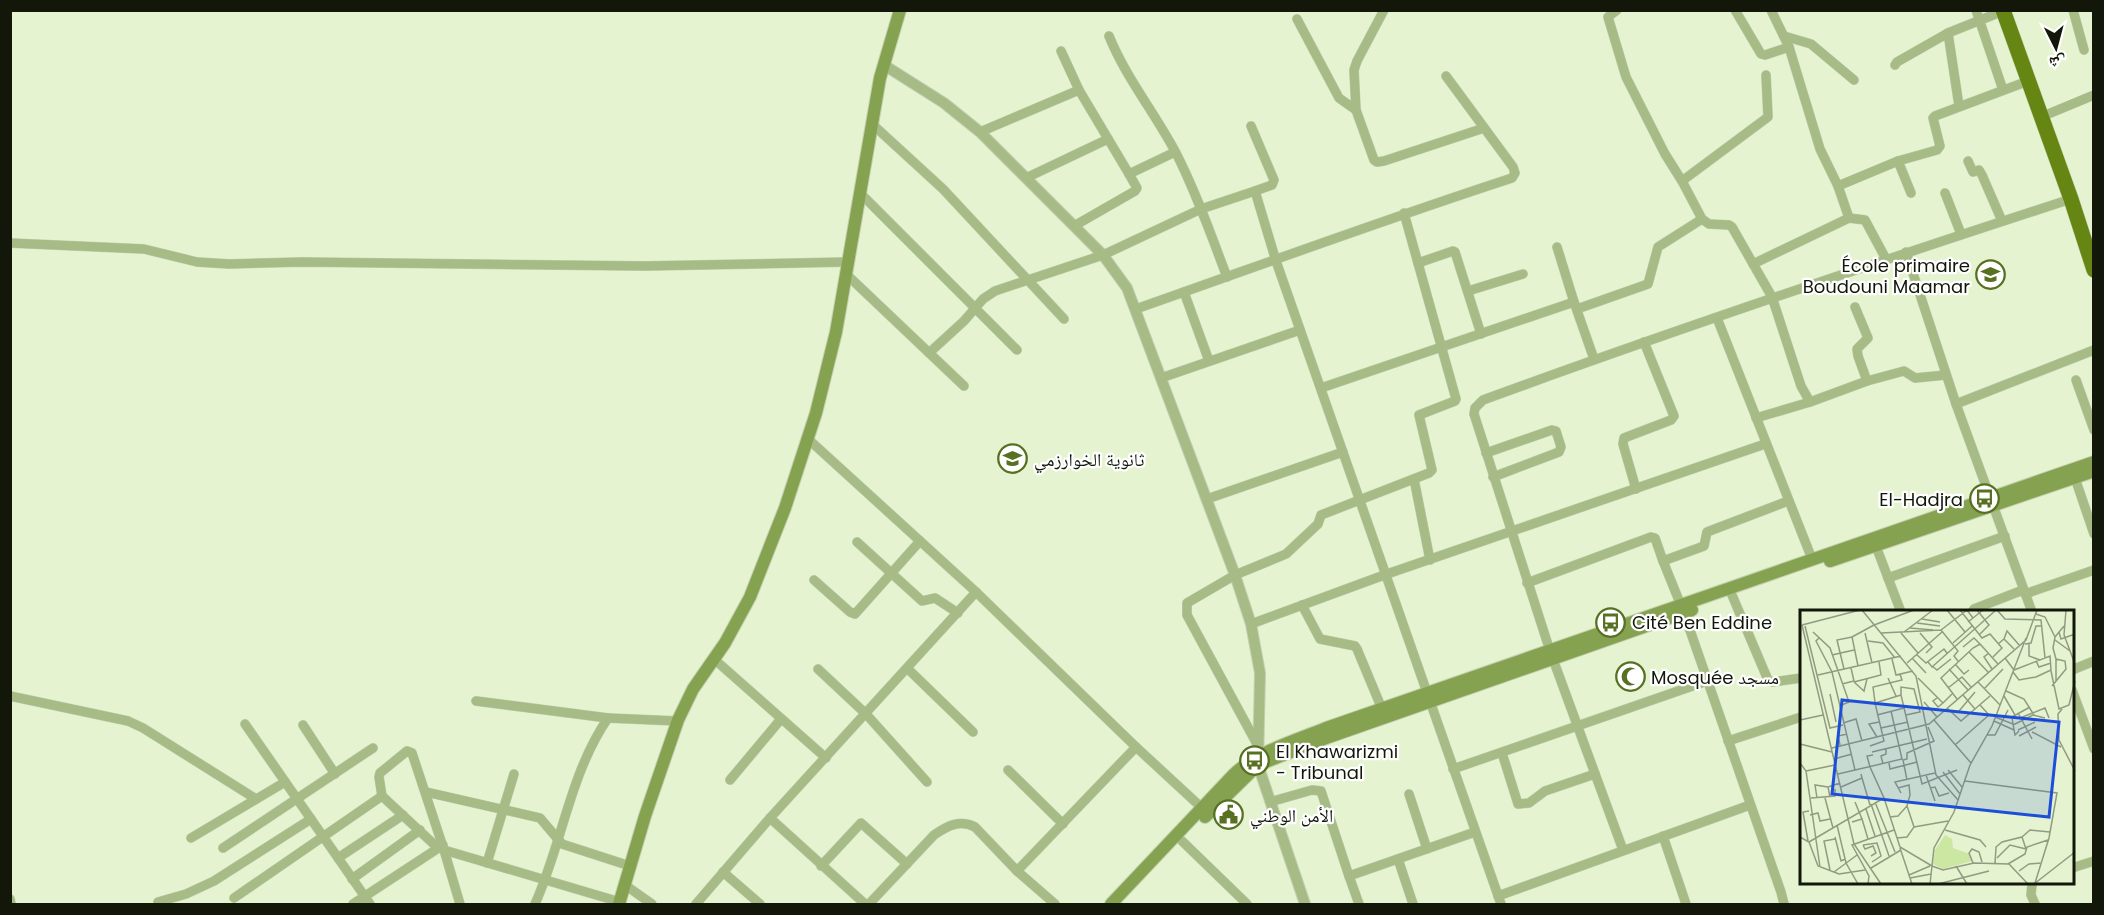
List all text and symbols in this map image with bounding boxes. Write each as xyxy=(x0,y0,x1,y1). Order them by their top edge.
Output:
north arrow xyxy=(2026,18,2086,78)
text: ش xyxy=(2048,50,2067,75)
place label: École primaire Boudouni Maamar xyxy=(1803,253,1970,299)
school or university icon: École primaire Boudouni Maamar xyxy=(1975,259,2007,291)
school or university icon: ثانوية الخوارزمي xyxy=(997,443,1029,475)
place label: ثانوية الخوارزمي xyxy=(1034,447,1145,474)
bus stop icon: El-Hadjra xyxy=(1968,483,2000,515)
place label: El-Hadjra xyxy=(1879,487,1963,512)
bus stop icon: Cité Ben Eddine xyxy=(1595,606,1627,638)
place label: Cité Ben Eddine xyxy=(1632,610,1772,635)
inset map xyxy=(1800,610,2074,885)
mosque icon: Mosquée مسجد xyxy=(1614,661,1646,693)
place label: Mosquée مسجد xyxy=(1651,665,1779,690)
place label: El Khawarizmi - Tribunal xyxy=(1276,739,1398,785)
bus stop icon: El Khawarizmi - Tribunal xyxy=(1239,745,1271,777)
public building icon: الأمن الوطني xyxy=(1213,799,1245,831)
place label: الأمن الوطني xyxy=(1250,803,1333,830)

